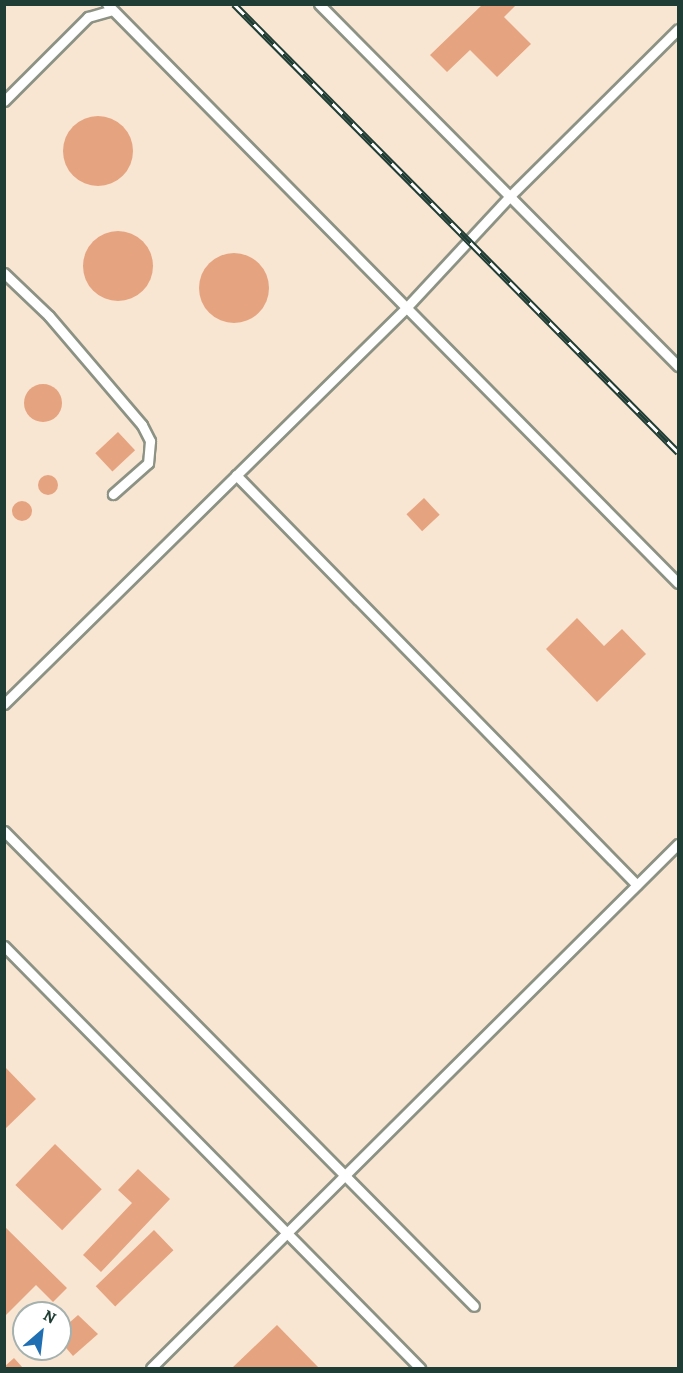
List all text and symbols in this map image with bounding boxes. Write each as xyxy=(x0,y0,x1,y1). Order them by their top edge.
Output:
north arrow xyxy=(12,1301,72,1361)
text: N xyxy=(39,1304,60,1329)

